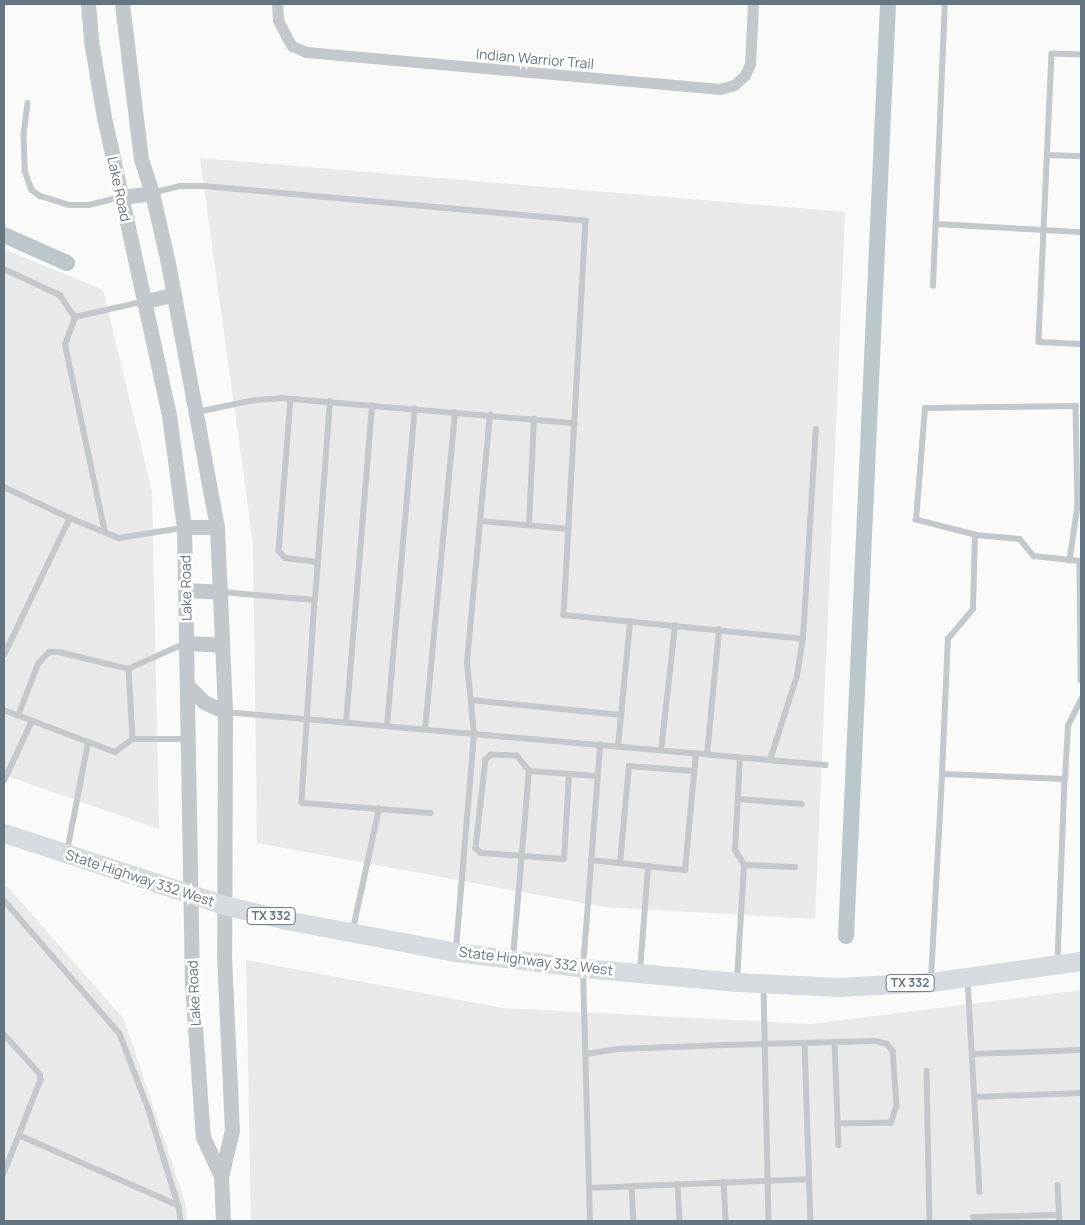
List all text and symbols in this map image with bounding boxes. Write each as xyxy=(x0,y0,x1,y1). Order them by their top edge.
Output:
street label: Indian Warrior Trail xyxy=(475,45,595,73)
street label: Lake Road xyxy=(104,155,134,223)
street label: Lake Road xyxy=(177,555,195,621)
street label: State Highway 332 West xyxy=(64,846,216,910)
road number: TX 332 xyxy=(246,906,296,926)
street label: State Highway 332 West xyxy=(458,943,614,979)
street label: Lake Road xyxy=(184,960,204,1026)
road number: TX 332 xyxy=(885,974,935,992)

